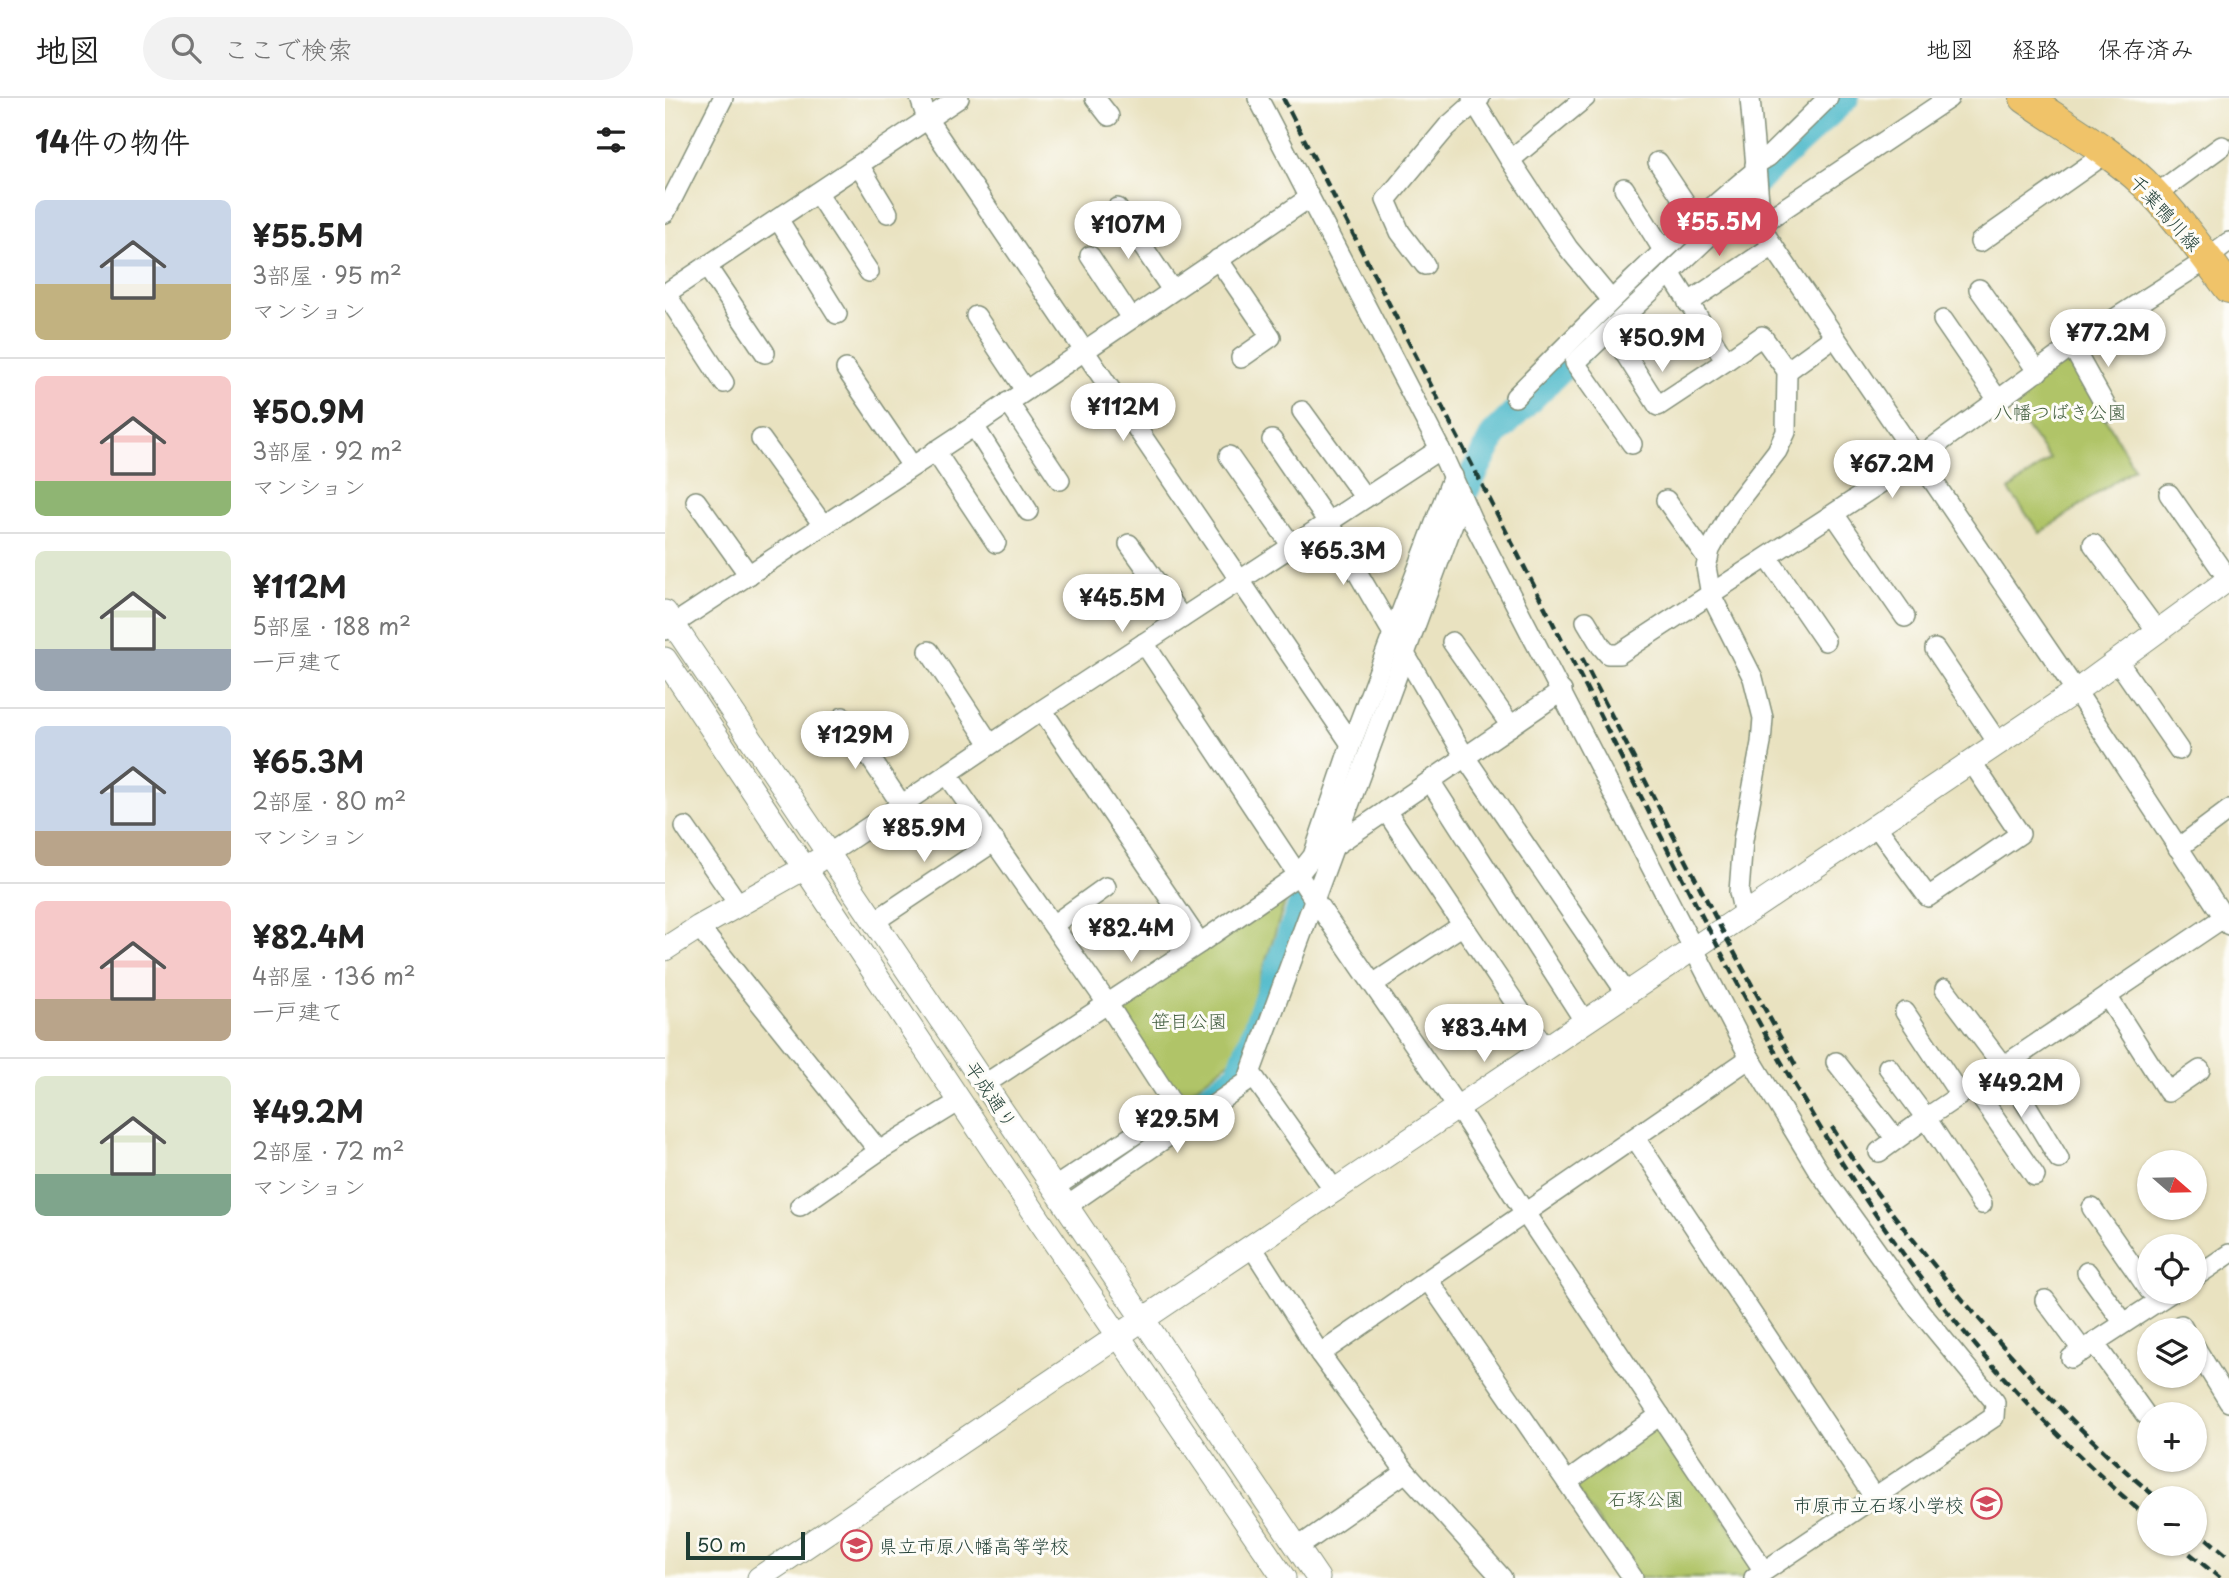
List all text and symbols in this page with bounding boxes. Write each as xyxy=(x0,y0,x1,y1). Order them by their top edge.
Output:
search box xyxy=(143,17,633,80)
text: 地図 xyxy=(35,23,101,73)
icon: search xyxy=(167,29,205,67)
text: ここで検索 xyxy=(223,29,353,68)
text: 地図 xyxy=(1926,30,1974,66)
text: 経路 xyxy=(2012,30,2060,66)
text: 保存済み xyxy=(2098,30,2194,66)
text: 14件の物件 xyxy=(35,118,190,163)
icon: filters xyxy=(592,121,630,159)
street label: 千葉鴨川線 xyxy=(2124,167,2208,257)
pin: ¥55.5M xyxy=(1662,198,1776,258)
pin: ¥107M xyxy=(1079,202,1177,261)
text: ¥55.5M xyxy=(1676,203,1762,238)
text: ¥107M xyxy=(1090,206,1166,241)
text: ¥55.5M xyxy=(252,212,364,257)
icon: home xyxy=(91,228,175,312)
text: 3部屋 · 95 m² xyxy=(252,257,402,292)
text: マンション xyxy=(252,292,366,327)
pin: ¥77.2M xyxy=(2051,310,2165,369)
pin: ¥50.9M xyxy=(1605,314,1719,374)
text: ¥77.2M xyxy=(2066,314,2150,349)
text: ¥50.9M xyxy=(1619,319,1705,354)
pin: ¥112M xyxy=(1074,384,1172,443)
text: ¥50.9M xyxy=(252,388,365,433)
text: ¥112M xyxy=(1087,388,1159,423)
park label: 八幡つばき公園 xyxy=(1993,397,2127,425)
icon: home xyxy=(91,404,175,488)
text: 3部屋 · 92 m² xyxy=(252,433,403,468)
pin: ¥67.2M xyxy=(1835,440,1949,500)
text: ¥67.2M xyxy=(1850,445,1934,480)
text: マンション xyxy=(252,468,366,503)
pin: ¥65.3M xyxy=(1286,528,1400,587)
text: ¥65.3M xyxy=(1300,532,1386,567)
text: ¥112M xyxy=(252,563,347,608)
pin: ¥45.5M xyxy=(1065,574,1179,634)
icon: home xyxy=(91,579,175,663)
text: ¥45.5M xyxy=(1079,579,1165,614)
text: 5部屋 · 188 m² xyxy=(252,608,411,643)
text: 一戸建て xyxy=(252,643,344,678)
pin: ¥129M xyxy=(806,712,904,771)
text: ¥129M xyxy=(817,716,893,751)
text: ¥65.3M xyxy=(252,738,364,783)
icon: home xyxy=(91,754,175,838)
text: 2部屋 · 80 m² xyxy=(252,783,406,818)
pin: ¥85.9M xyxy=(867,804,981,864)
text: ¥85.9M xyxy=(882,809,966,844)
text: マンション xyxy=(252,818,366,853)
pin: ¥82.4M xyxy=(1074,904,1188,964)
text: ¥82.4M xyxy=(1088,909,1174,944)
text: ¥82.4M xyxy=(252,913,365,958)
icon: home xyxy=(91,929,175,1013)
text: 4部屋 · 136 m² xyxy=(252,958,416,993)
text: 一戸建て xyxy=(252,993,344,1028)
pin: ¥83.4M xyxy=(1427,1004,1541,1064)
park label: 笹目公園 xyxy=(1151,1006,1227,1034)
text: ¥83.4M xyxy=(1441,1009,1527,1044)
street label: 平成通り xyxy=(959,1055,1025,1133)
pin: ¥49.2M xyxy=(1964,1060,2078,1119)
text: ¥49.2M xyxy=(1978,1064,2064,1099)
text: ¥49.2M xyxy=(252,1088,364,1133)
pin: ¥29.5M xyxy=(1120,1096,1234,1155)
text: ¥29.5M xyxy=(1135,1100,1219,1135)
icon: home xyxy=(91,1104,175,1188)
text: 2部屋 · 72 m² xyxy=(252,1133,405,1168)
north arrow xyxy=(2137,1150,2207,1220)
map controls xyxy=(2137,1150,2207,1556)
text: マンション xyxy=(252,1168,366,1203)
button: locate xyxy=(2137,1234,2207,1304)
button: layers xyxy=(2137,1318,2207,1388)
button: + xyxy=(2137,1402,2207,1472)
park label: 石塚公園 xyxy=(1608,1484,1684,1512)
button: − xyxy=(2137,1486,2207,1556)
school or university icon: 市原市立石塚小学校 xyxy=(1970,1487,2004,1521)
place label: 市原市立石塚小学校 xyxy=(1793,1490,1964,1518)
school or university icon: 県立市原八幡高等学校 xyxy=(839,1528,873,1562)
scale bar xyxy=(686,1529,805,1561)
text: 50 m xyxy=(697,1530,746,1558)
place label: 県立市原八幡高等学校 xyxy=(879,1531,1069,1559)

